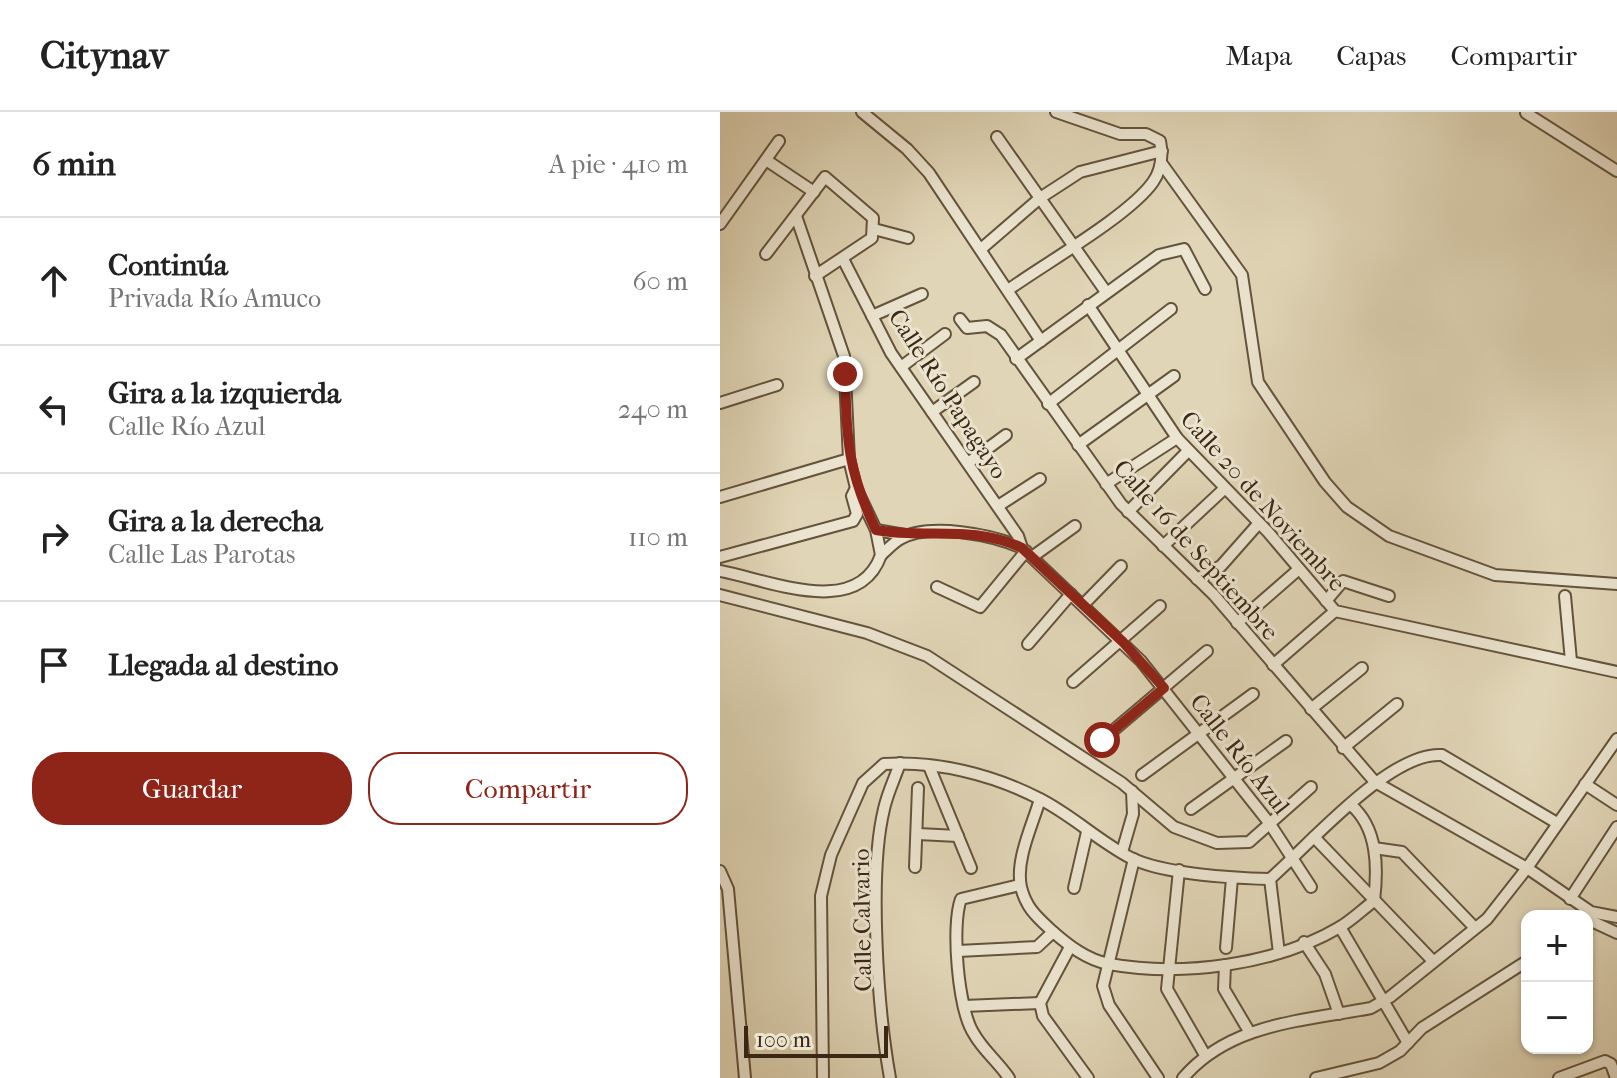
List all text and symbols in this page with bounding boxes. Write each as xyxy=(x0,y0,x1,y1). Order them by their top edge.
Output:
text: Citynav xyxy=(40,33,168,78)
text: Mapa xyxy=(1225,39,1292,72)
text: Capas xyxy=(1336,39,1406,72)
text: Compartir xyxy=(1450,39,1577,72)
text: 6 min xyxy=(32,144,116,184)
text: A pie · 410 m xyxy=(549,149,688,180)
text: Continúa xyxy=(108,248,228,283)
icon: ahead xyxy=(32,259,76,303)
text: 60 m xyxy=(632,266,688,297)
text: Privada Río Amuco xyxy=(108,283,321,314)
street label: Calle Río Papagayo xyxy=(883,304,1013,484)
route end xyxy=(827,356,863,392)
text: Gira a la izquierda xyxy=(108,376,341,411)
icon: left xyxy=(32,387,76,431)
text: 240 m xyxy=(618,394,688,425)
street label: Calle 20 de Noviembre xyxy=(1175,405,1351,597)
text: Calle Río Azul xyxy=(108,411,266,442)
street label: Calle 16 de Septiembre xyxy=(1108,454,1284,646)
text: Gira a la derecha xyxy=(108,504,323,539)
icon: right xyxy=(32,515,76,559)
text: 110 m xyxy=(628,522,688,553)
text: Calle Las Parotas xyxy=(108,539,295,570)
icon: arrive xyxy=(32,643,76,687)
text: Llegada al destino xyxy=(108,648,338,683)
street label: Calle Río Azul xyxy=(1184,688,1296,820)
route start xyxy=(1084,722,1120,758)
button: Guardar xyxy=(32,752,352,825)
button: Compartir xyxy=(368,752,688,825)
street label: Calle Calvario xyxy=(847,848,877,992)
map controls xyxy=(1521,910,1593,1054)
button: + xyxy=(1521,910,1593,982)
button: − xyxy=(1521,982,1593,1054)
scale bar xyxy=(744,1022,888,1058)
text: 100 m xyxy=(756,1027,811,1053)

